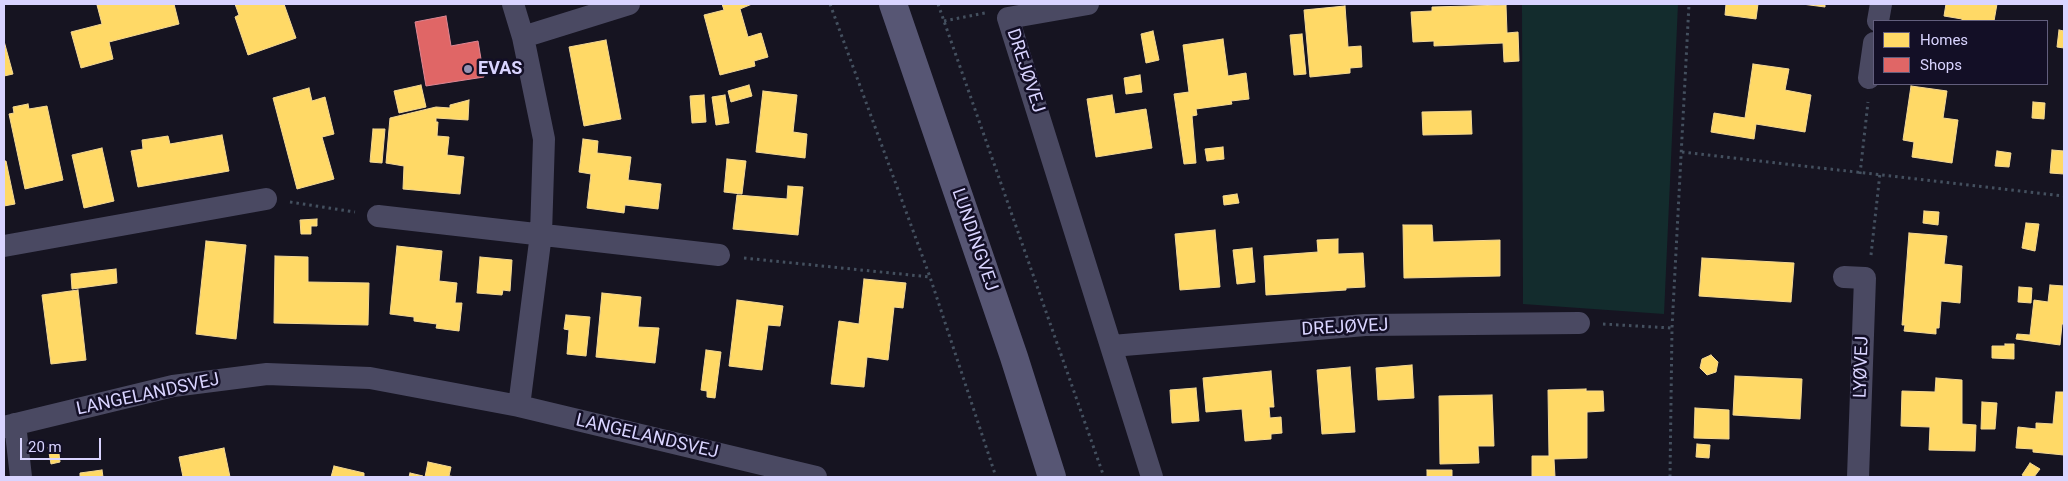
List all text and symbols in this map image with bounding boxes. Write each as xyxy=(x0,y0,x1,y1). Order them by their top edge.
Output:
legend xyxy=(1873,20,2048,85)
street label: DREJØVEJ xyxy=(1001,26,1049,116)
text: Homes xyxy=(1920,31,1968,49)
text: Shops xyxy=(1920,56,1962,74)
place label: EVAS xyxy=(478,58,522,80)
marker: EVAS xyxy=(462,63,474,75)
street label: LUNDINGVEJ xyxy=(946,186,1002,294)
street label: DREJØVEJ xyxy=(1301,315,1389,341)
street label: LYØVEJ xyxy=(1850,336,1874,398)
street label: LANGELANDSVEJ xyxy=(75,369,221,421)
street label: LANGELANDSVEJ xyxy=(574,410,720,464)
scale bar xyxy=(22,428,104,460)
text: 20 m xyxy=(28,438,62,456)

